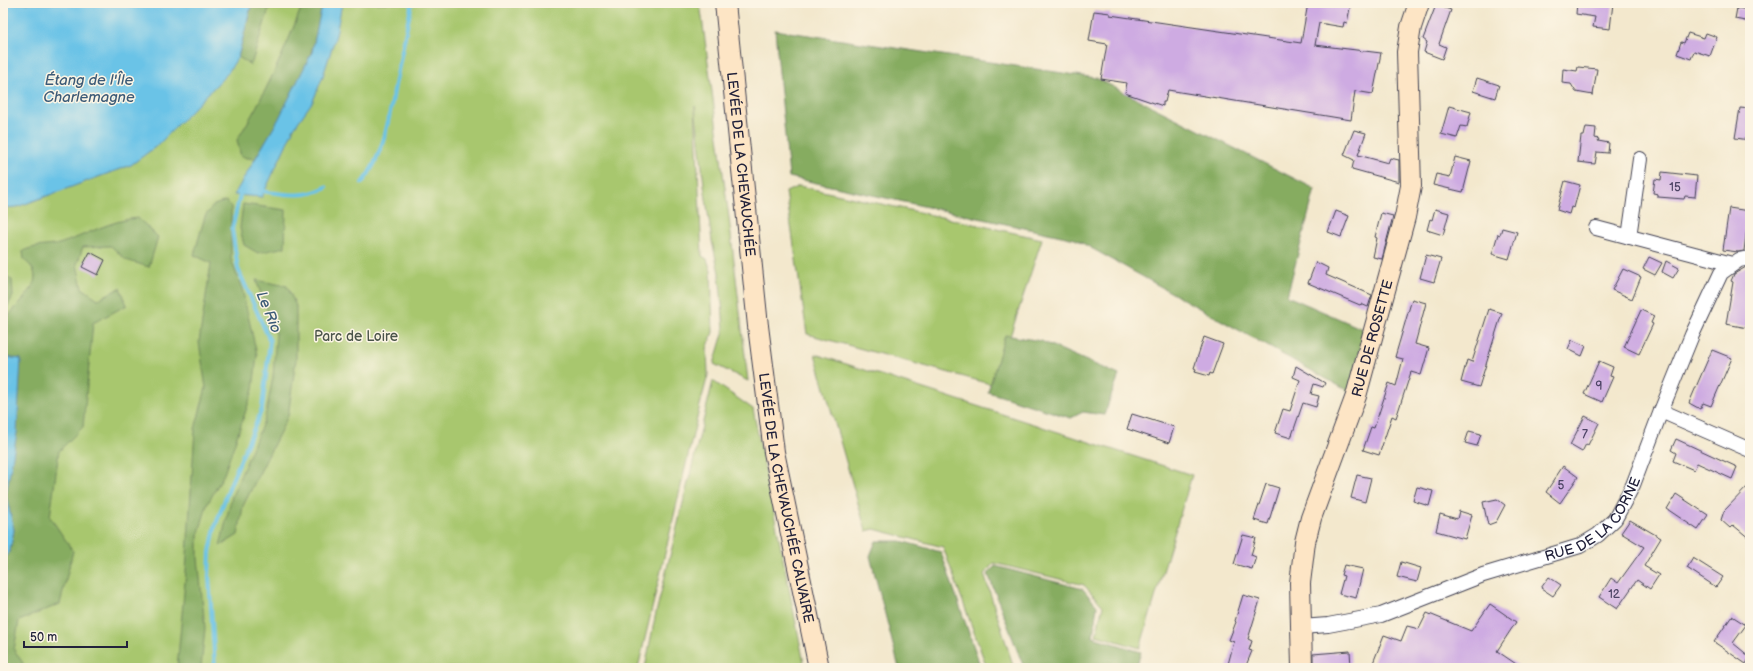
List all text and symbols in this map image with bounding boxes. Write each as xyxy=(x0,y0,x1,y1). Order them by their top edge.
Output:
water label: Étang de l'Île Charlemagne xyxy=(43,70,135,107)
street label: LEVÉE DE LA CHEVAUCHÉE xyxy=(723,71,759,257)
house number: 15 xyxy=(1669,180,1681,195)
street label: RUE DE ROSETTE xyxy=(1348,278,1396,399)
water label: Le Rio xyxy=(252,288,286,336)
park label: Parc de Loire xyxy=(314,328,398,345)
street label: LEVÉE DE LA CHEVAUCHÉE CALVAIRE xyxy=(755,372,817,625)
house number: 9 xyxy=(1596,379,1603,394)
house number: 7 xyxy=(1582,427,1588,442)
street label: RUE DE LA CORNE xyxy=(1543,475,1644,565)
house number: 5 xyxy=(1558,478,1565,493)
house number: 12 xyxy=(1608,587,1620,602)
scale bar xyxy=(24,623,127,649)
text: 50 m xyxy=(30,630,57,645)

